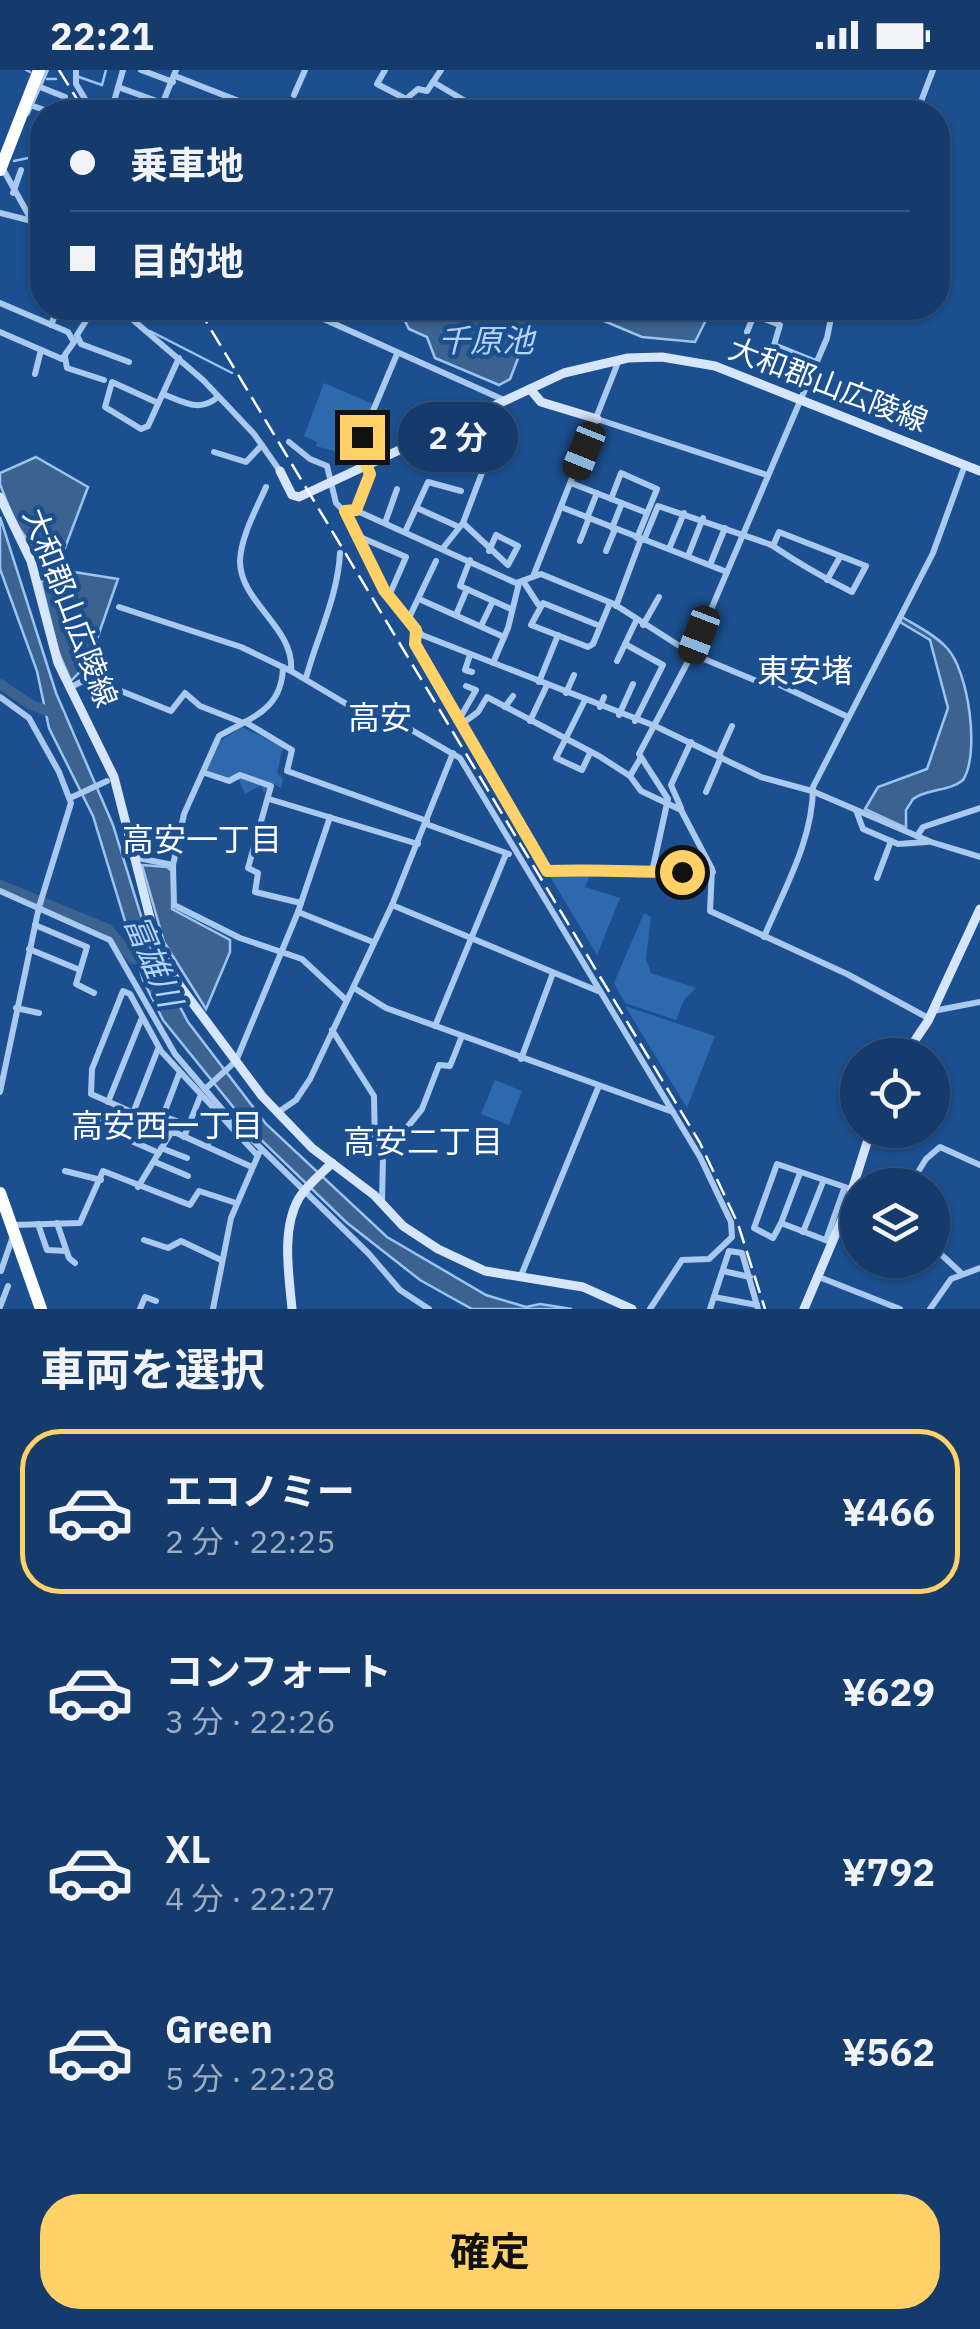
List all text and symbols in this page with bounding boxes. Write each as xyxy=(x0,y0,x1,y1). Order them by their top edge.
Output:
text: 22:21 xyxy=(50,11,154,60)
text: 乗車地 xyxy=(130,140,244,189)
text: 目的地 xyxy=(130,236,244,285)
water label: 千原池 xyxy=(438,319,537,361)
street label: 大和郡山広陵線 xyxy=(724,328,934,439)
callout: 2 分 xyxy=(397,402,517,472)
route end xyxy=(340,415,385,460)
text: 2 分 xyxy=(429,416,487,458)
car xyxy=(559,418,609,484)
street label: 大和郡山広陵線 xyxy=(16,502,127,712)
car xyxy=(674,602,724,668)
district label: 東安堵 xyxy=(757,649,853,691)
district label: 高安 xyxy=(348,696,412,738)
district label: 高安一丁目 xyxy=(122,818,282,860)
route start xyxy=(660,850,705,895)
water label: 富雄川 xyxy=(116,908,193,1016)
map controls xyxy=(840,1038,950,1278)
button: locate xyxy=(840,1038,950,1148)
district label: 高安西一丁目 xyxy=(71,1104,263,1146)
district label: 高安二丁目 xyxy=(343,1120,503,1162)
button: layers xyxy=(840,1168,950,1278)
text: 車両を選択 xyxy=(40,1340,265,1398)
text: エコノミー xyxy=(165,1466,355,1515)
icon: car xyxy=(45,1467,135,1557)
text: ¥466 xyxy=(842,1487,935,1536)
text: 2 分 · 22:25 xyxy=(165,1520,335,1562)
text: コンフォート xyxy=(165,1646,392,1695)
icon: car xyxy=(45,1647,135,1737)
text: ¥629 xyxy=(842,1667,935,1716)
text: 3 分 · 22:26 xyxy=(165,1700,335,1742)
text: XL xyxy=(165,1824,211,1873)
icon: car xyxy=(45,1827,135,1917)
text: ¥792 xyxy=(842,1847,935,1896)
text: 4 分 · 22:27 xyxy=(165,1877,335,1919)
text: Green xyxy=(165,2004,273,2053)
icon: car xyxy=(45,2007,135,2097)
text: ¥562 xyxy=(842,2027,935,2076)
text: 5 分 · 22:28 xyxy=(165,2057,335,2099)
button: 確定 xyxy=(40,2194,940,2309)

